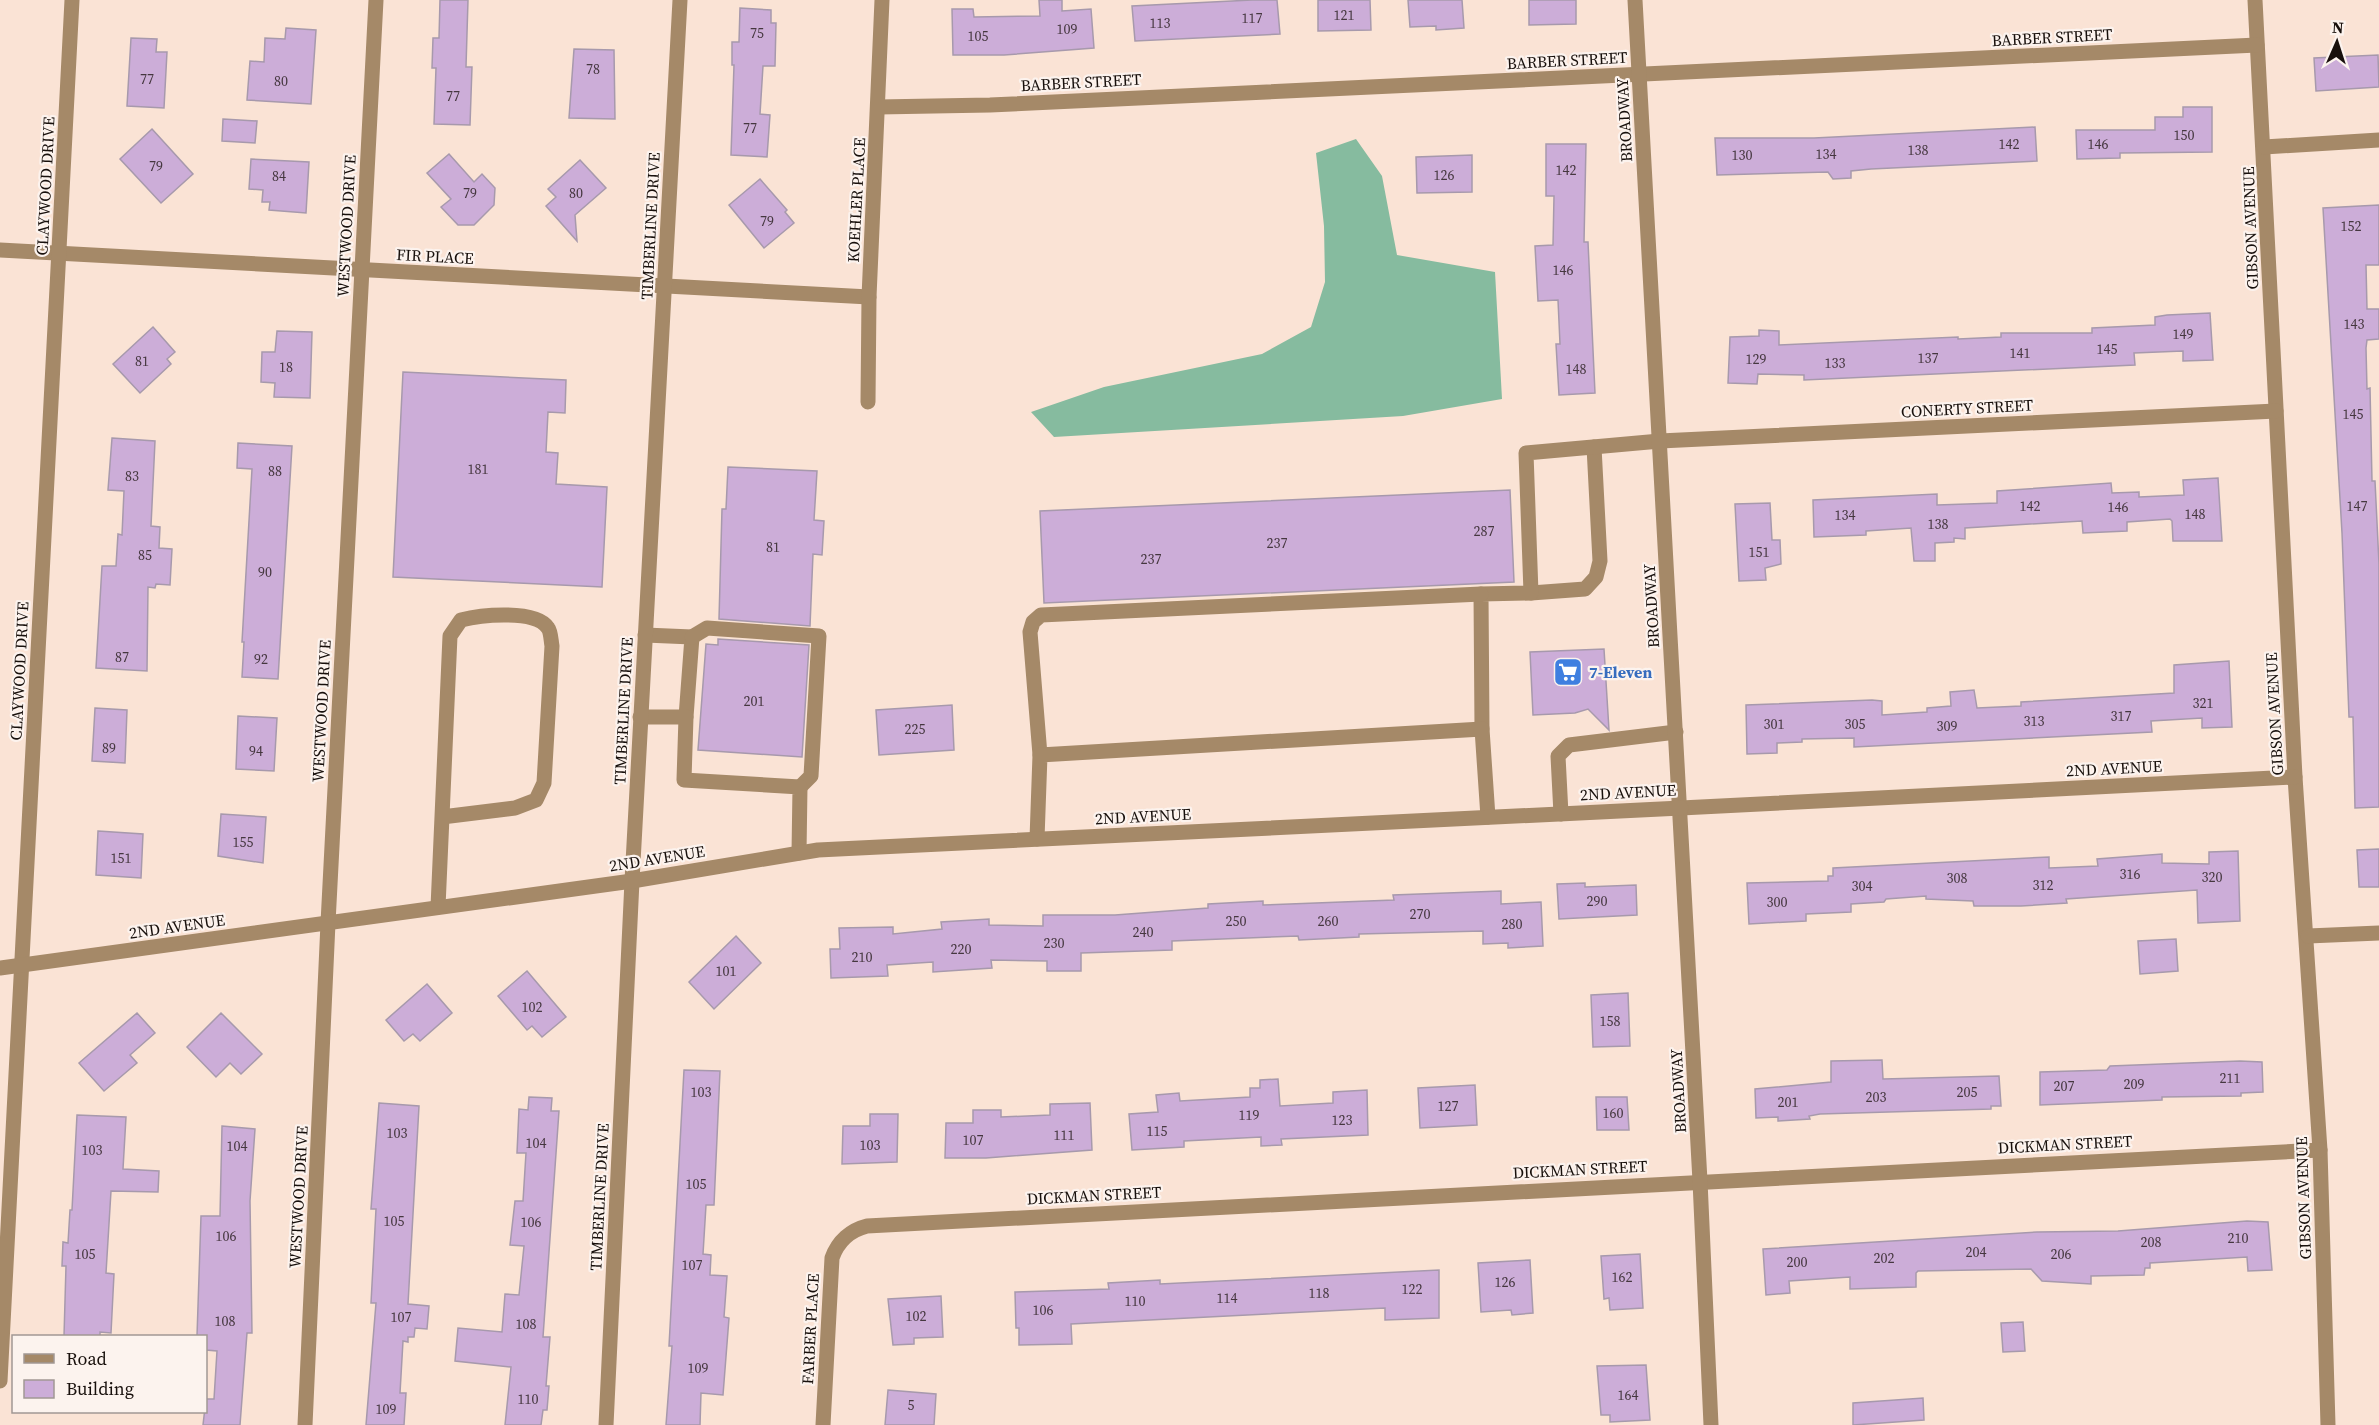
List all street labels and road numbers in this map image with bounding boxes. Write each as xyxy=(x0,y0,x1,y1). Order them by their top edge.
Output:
street label: BARBER STREET xyxy=(1991,23,2113,51)
street label: BARBER STREET xyxy=(1506,46,1628,74)
street label: BARBER STREET xyxy=(1020,68,1142,96)
street label: BROADWAY xyxy=(1611,77,1637,163)
street label: CLAYWOOD DRIVE xyxy=(30,116,60,256)
street label: KOEHLER PLACE xyxy=(842,137,870,263)
street label: TIMBERLINE DRIVE xyxy=(635,151,665,300)
street label: WESTWOOD DRIVE xyxy=(331,154,361,298)
street label: GIBSON AVENUE xyxy=(2237,166,2263,290)
street label: FIR PLACE xyxy=(396,243,475,269)
street label: CONERTY STREET xyxy=(1900,394,2034,422)
street label: BROADWAY xyxy=(1638,563,1664,649)
street label: CLAYWOOD DRIVE xyxy=(4,601,34,741)
street label: TIMBERLINE DRIVE xyxy=(608,636,638,785)
street label: WESTWOOD DRIVE xyxy=(306,639,336,783)
street label: GIBSON AVENUE xyxy=(2260,652,2288,776)
street label: 2ND AVENUE xyxy=(2065,754,2163,782)
street label: 2ND AVENUE xyxy=(1579,778,1677,806)
street label: 2ND AVENUE xyxy=(1094,802,1192,830)
street label: 2ND AVENUE xyxy=(608,840,707,876)
street label: 2ND AVENUE xyxy=(128,908,227,944)
street label: BROADWAY xyxy=(1665,1048,1691,1134)
street label: TIMBERLINE DRIVE xyxy=(584,1122,614,1271)
street label: WESTWOOD DRIVE xyxy=(283,1125,313,1269)
street label: DICKMAN STREET xyxy=(1997,1129,2133,1159)
street label: GIBSON AVENUE xyxy=(2290,1136,2316,1260)
street label: DICKMAN STREET xyxy=(1512,1154,1648,1184)
street label: DICKMAN STREET xyxy=(1026,1180,1162,1210)
street label: FARBER PLACE xyxy=(796,1273,824,1385)

